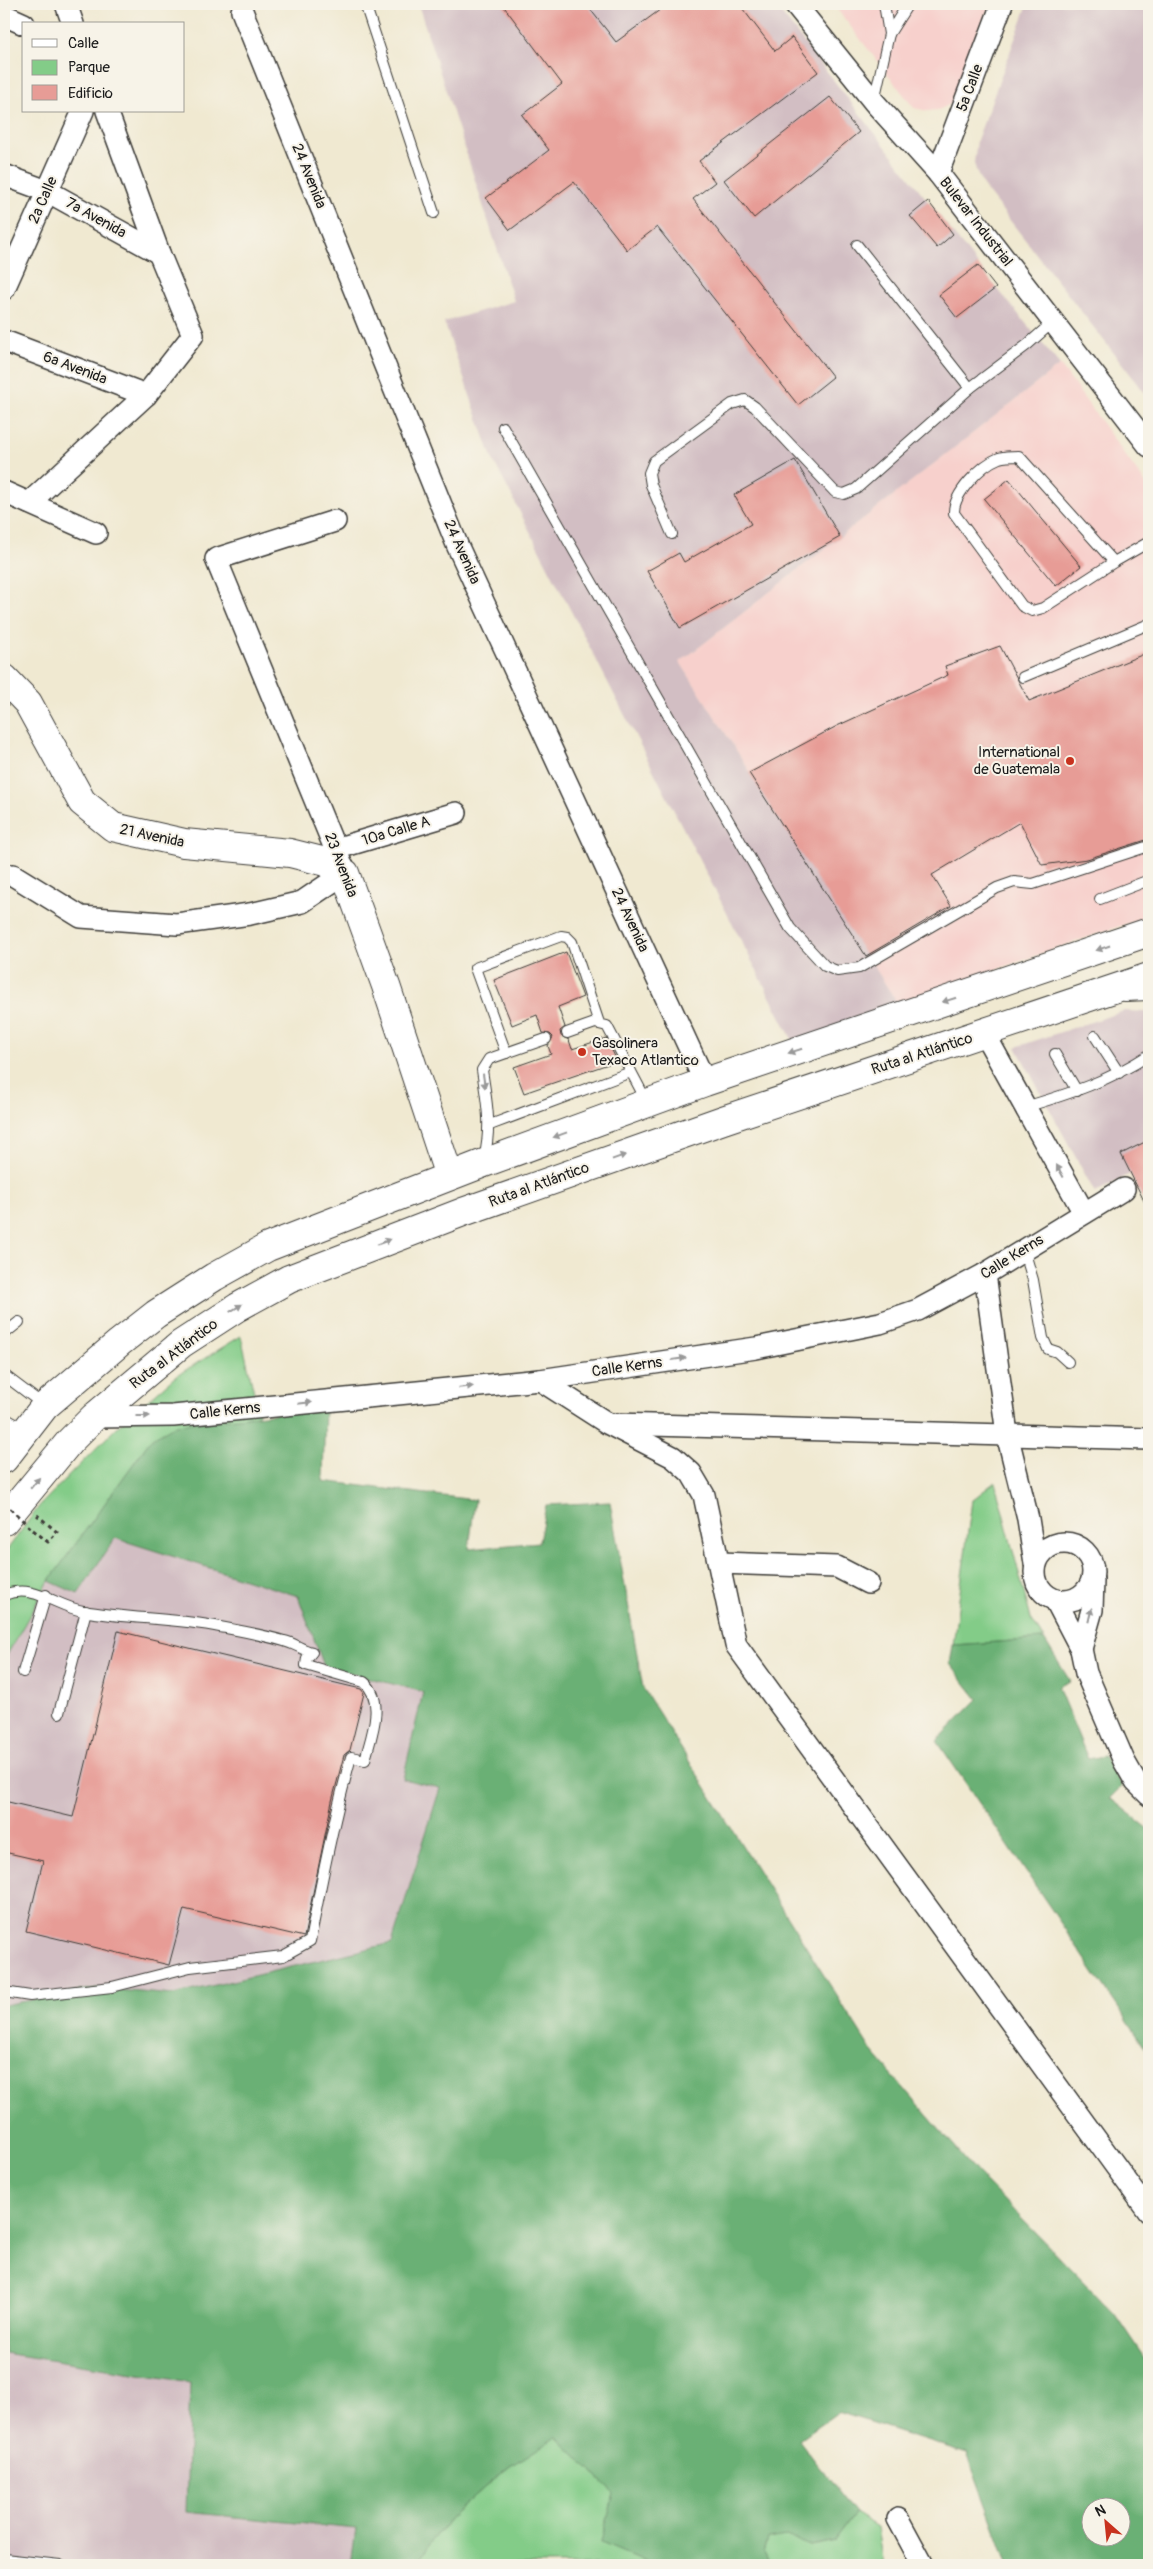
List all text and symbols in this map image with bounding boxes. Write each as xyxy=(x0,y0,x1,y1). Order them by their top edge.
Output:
legend xyxy=(22,22,185,112)
text: Calle xyxy=(68,34,99,53)
text: Parque xyxy=(68,58,111,77)
street label: 5a Calle xyxy=(952,61,988,114)
text: Edificio xyxy=(68,84,113,103)
street label: 24 Avenida xyxy=(287,141,331,211)
street label: 2a Calle xyxy=(24,173,62,226)
street label: Bulevar Industrial xyxy=(935,173,1017,271)
street label: 7a Avenida xyxy=(62,194,130,242)
street label: 6a Avenida xyxy=(40,347,110,389)
street label: 24 Avenida xyxy=(439,517,485,587)
place label: International de Guatemala xyxy=(974,743,1060,779)
marker: International de Guatemala xyxy=(1064,755,1076,767)
street label: 10a Calle A xyxy=(360,812,433,850)
street label: 21 Avenida xyxy=(118,820,186,852)
street label: 23 Avenida xyxy=(320,830,362,900)
street label: 24 Avenida xyxy=(607,885,653,955)
one-way arrow xyxy=(1096,945,1111,952)
one-way arrow xyxy=(942,997,957,1004)
street label: Ruta al Atlántico xyxy=(869,1029,975,1079)
place label: Gasolinera Texaco Atlantico xyxy=(592,1034,699,1070)
marker: Gasolinera Texaco Atlantico xyxy=(576,1046,588,1058)
one-way arrow xyxy=(787,1048,802,1056)
one-way arrow xyxy=(480,1073,488,1089)
one-way arrow xyxy=(552,1132,567,1139)
one-way arrow xyxy=(611,1152,626,1160)
street label: Ruta al Atlántico xyxy=(486,1158,592,1212)
one-way arrow xyxy=(1056,1163,1064,1178)
street label: Calle Kerns xyxy=(977,1230,1047,1284)
one-way arrow xyxy=(377,1238,391,1246)
one-way arrow xyxy=(229,1304,242,1313)
street label: Ruta al Atlántico xyxy=(126,1315,222,1393)
street label: Calle Kerns xyxy=(591,1353,664,1381)
one-way arrow xyxy=(672,1355,688,1363)
one-way arrow xyxy=(459,1383,475,1391)
street label: Calle Kerns xyxy=(189,1398,261,1424)
one-way arrow xyxy=(297,1399,313,1407)
one-way arrow xyxy=(135,1412,151,1420)
one-way arrow xyxy=(29,1477,40,1489)
one-way arrow xyxy=(1086,1607,1094,1622)
north arrow xyxy=(1080,2496,1130,2546)
text: N xyxy=(1092,2501,1108,2521)

